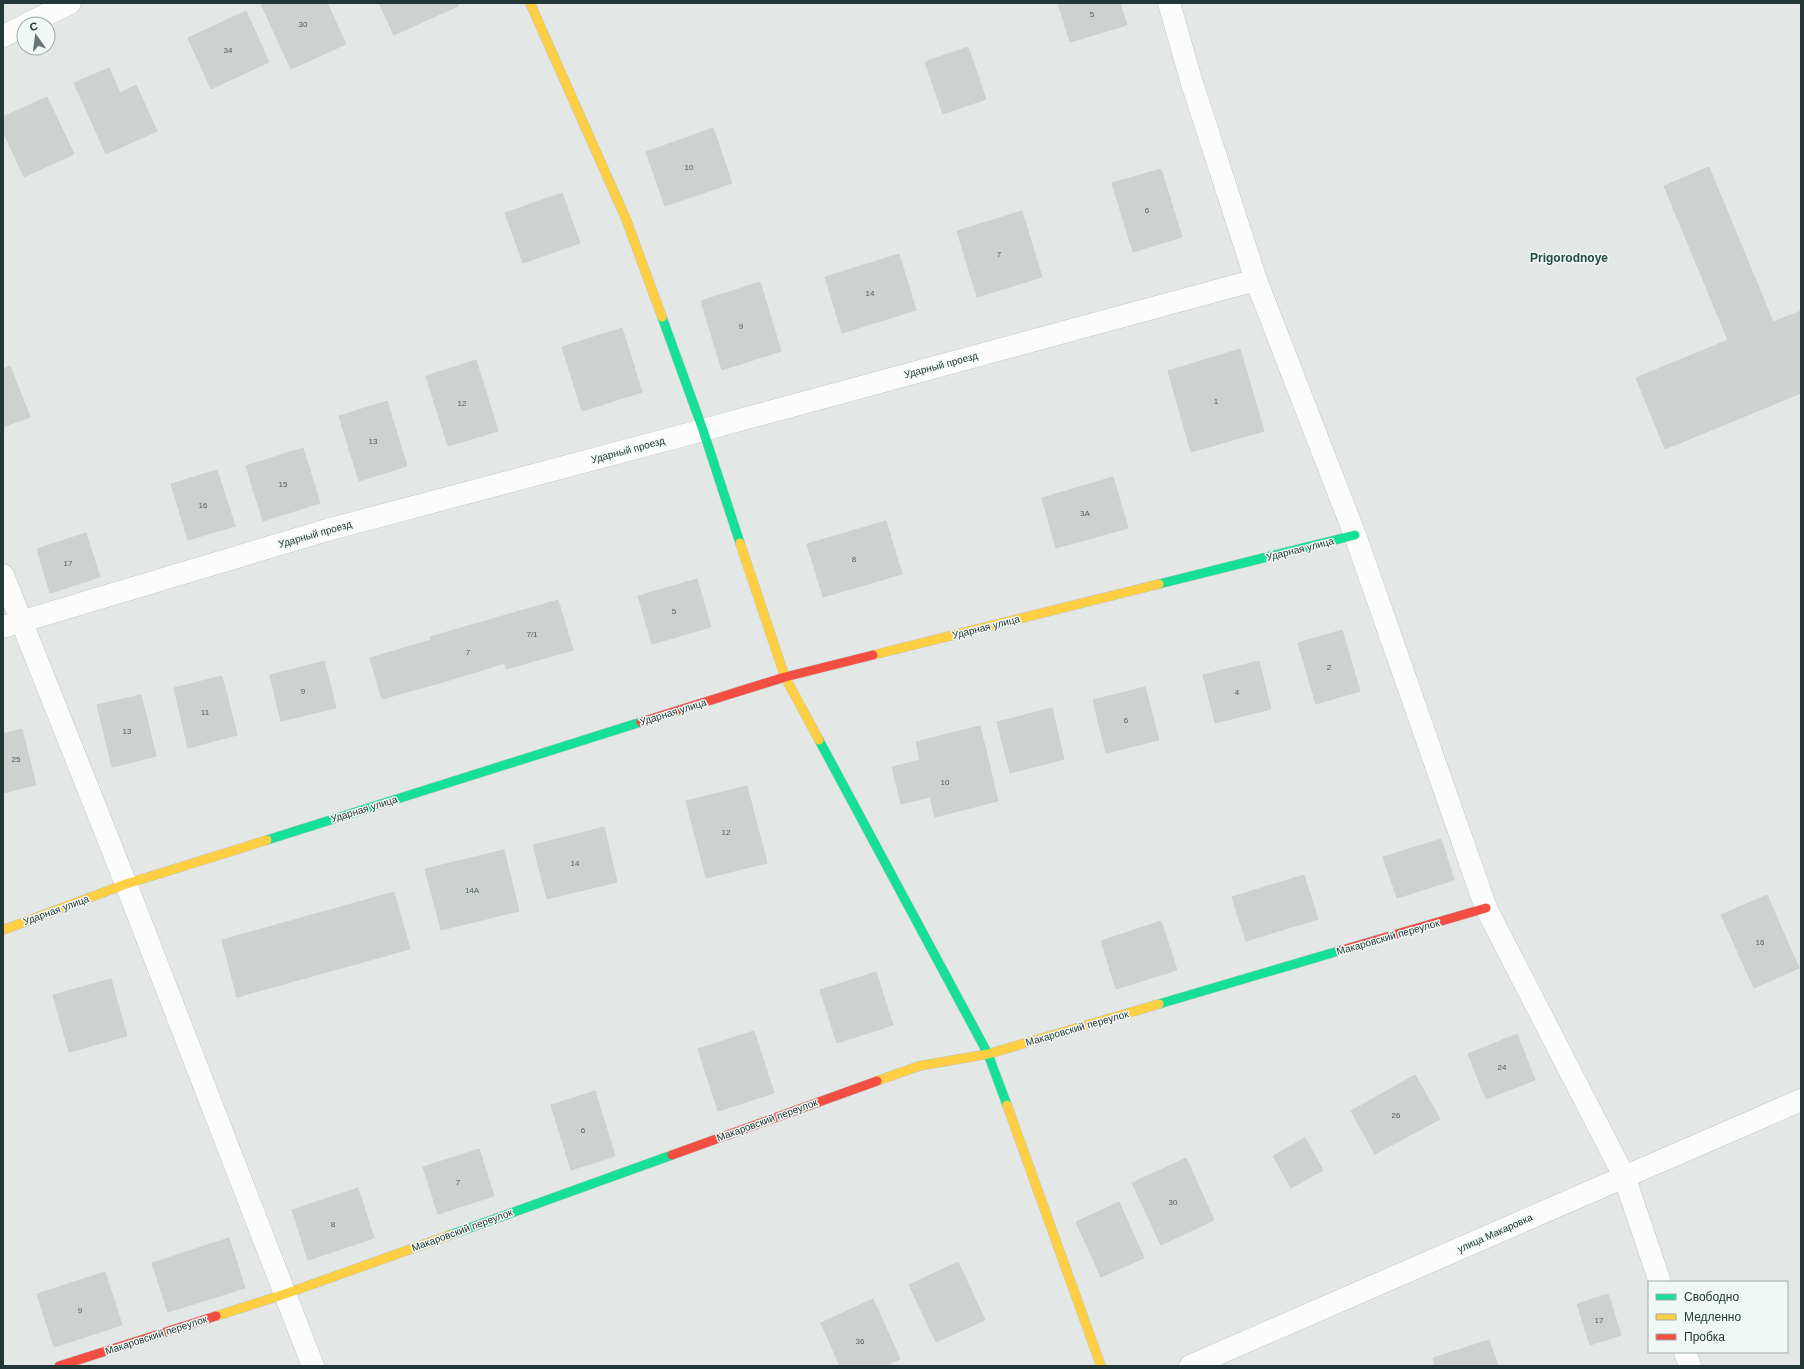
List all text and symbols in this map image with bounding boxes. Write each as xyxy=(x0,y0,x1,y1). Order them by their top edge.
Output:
house number: 5 xyxy=(1090,10,1095,19)
north arrow xyxy=(16,16,56,56)
text: С xyxy=(28,20,39,33)
house number: 30 xyxy=(299,20,308,29)
house number: 34 xyxy=(224,46,233,55)
house number: 10 xyxy=(685,163,694,172)
house number: 6 xyxy=(1145,206,1150,215)
house number: 7 xyxy=(997,250,1002,259)
district label: Prigorodnoye xyxy=(1530,251,1608,265)
house number: 14 xyxy=(866,289,875,298)
house number: 9 xyxy=(739,322,744,331)
street label: Ударный проезд xyxy=(903,350,979,380)
house number: 1 xyxy=(1214,397,1219,406)
house number: 12 xyxy=(458,399,467,408)
street label: Ударный проезд xyxy=(590,435,666,465)
house number: 13 xyxy=(369,437,378,446)
house number: 15 xyxy=(279,480,288,489)
house number: 16 xyxy=(199,501,208,510)
house number: 3А xyxy=(1080,509,1091,518)
street label: Ударный проезд xyxy=(277,518,353,550)
street label: Ударная улица xyxy=(1265,535,1335,563)
house number: 8 xyxy=(852,555,857,564)
house number: 17 xyxy=(64,559,73,568)
house number: 5 xyxy=(672,607,677,616)
street label: Ударная улица xyxy=(951,613,1021,641)
house number: 7/1 xyxy=(526,630,538,639)
house number: 7 xyxy=(466,648,471,657)
house number: 2 xyxy=(1327,663,1332,672)
house number: 9 xyxy=(301,687,306,696)
house number: 4 xyxy=(1235,688,1240,697)
street label: Ударная улица xyxy=(638,696,708,727)
house number: 11 xyxy=(201,708,210,717)
house number: 6 xyxy=(1124,716,1129,725)
house number: 13 xyxy=(123,727,132,736)
house number: 25 xyxy=(12,755,21,764)
house number: 10 xyxy=(941,778,950,787)
street label: Ударная улица xyxy=(329,793,399,824)
house number: 12 xyxy=(722,828,731,837)
house number: 14 xyxy=(571,859,580,868)
house number: 14А xyxy=(465,886,480,895)
street label: Ударная улица xyxy=(22,893,91,927)
street label: Макаровский переулок xyxy=(1335,917,1441,957)
house number: 16 xyxy=(1756,938,1765,947)
street label: Макаровский переулок xyxy=(1024,1008,1130,1048)
house number: 24 xyxy=(1498,1063,1507,1072)
street label: Макаровский переулок xyxy=(715,1096,819,1143)
house number: 26 xyxy=(1392,1111,1401,1120)
house number: 6 xyxy=(581,1126,586,1135)
house number: 7 xyxy=(456,1178,461,1187)
house number: 30 xyxy=(1169,1198,1178,1207)
street label: Макаровский переулок xyxy=(410,1206,514,1253)
street label: улица Макаровка xyxy=(1456,1211,1535,1255)
house number: 8 xyxy=(331,1220,336,1229)
legend xyxy=(1648,1281,1788,1353)
text: Свободно xyxy=(1684,1290,1739,1304)
house number: 9 xyxy=(78,1306,83,1315)
text: Медленно xyxy=(1684,1310,1741,1324)
street label: Макаровский переулок xyxy=(104,1313,209,1357)
house number: 17 xyxy=(1595,1316,1604,1325)
text: Пробка xyxy=(1684,1330,1725,1344)
house number: 36 xyxy=(856,1337,865,1346)

